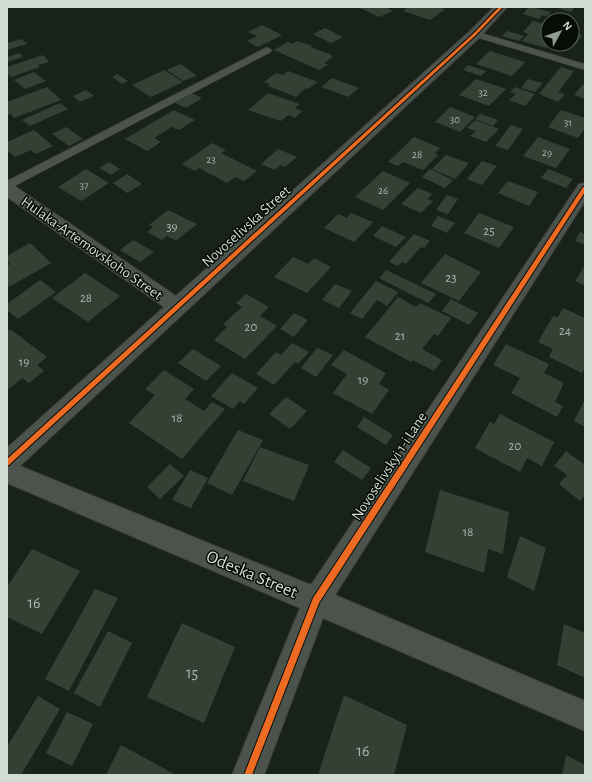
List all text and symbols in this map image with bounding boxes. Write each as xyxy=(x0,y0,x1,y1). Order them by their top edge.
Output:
north arrow xyxy=(540,12,580,52)
text: N xyxy=(561,19,574,32)
house number: 32 xyxy=(478,87,488,98)
house number: 30 xyxy=(450,114,460,125)
house number: 31 xyxy=(564,117,572,128)
house number: 29 xyxy=(542,147,552,158)
house number: 28 xyxy=(412,149,422,160)
house number: 23 xyxy=(206,154,216,165)
house number: 37 xyxy=(79,180,89,191)
street label: Novoselivska Street xyxy=(199,183,294,270)
house number: 26 xyxy=(378,185,388,196)
street label: Hulaka-Artemovskoho Street xyxy=(18,194,165,303)
house number: 39 xyxy=(166,221,178,234)
house number: 25 xyxy=(483,225,495,238)
house number: 23 xyxy=(445,272,457,285)
house number: 28 xyxy=(80,292,92,305)
house number: 20 xyxy=(245,321,258,334)
house number: 24 xyxy=(559,325,571,338)
house number: 21 xyxy=(395,330,405,343)
house number: 19 xyxy=(19,356,29,369)
house number: 19 xyxy=(358,374,368,387)
street label: Novoselivskyi 1-i Lane xyxy=(349,410,430,523)
house number: 18 xyxy=(172,412,182,425)
house number: 20 xyxy=(509,440,522,453)
house number: 18 xyxy=(463,526,473,539)
street label: Odeska Street xyxy=(203,548,300,602)
house number: 16 xyxy=(27,595,41,611)
house number: 15 xyxy=(186,665,198,681)
house number: 16 xyxy=(356,743,370,759)

